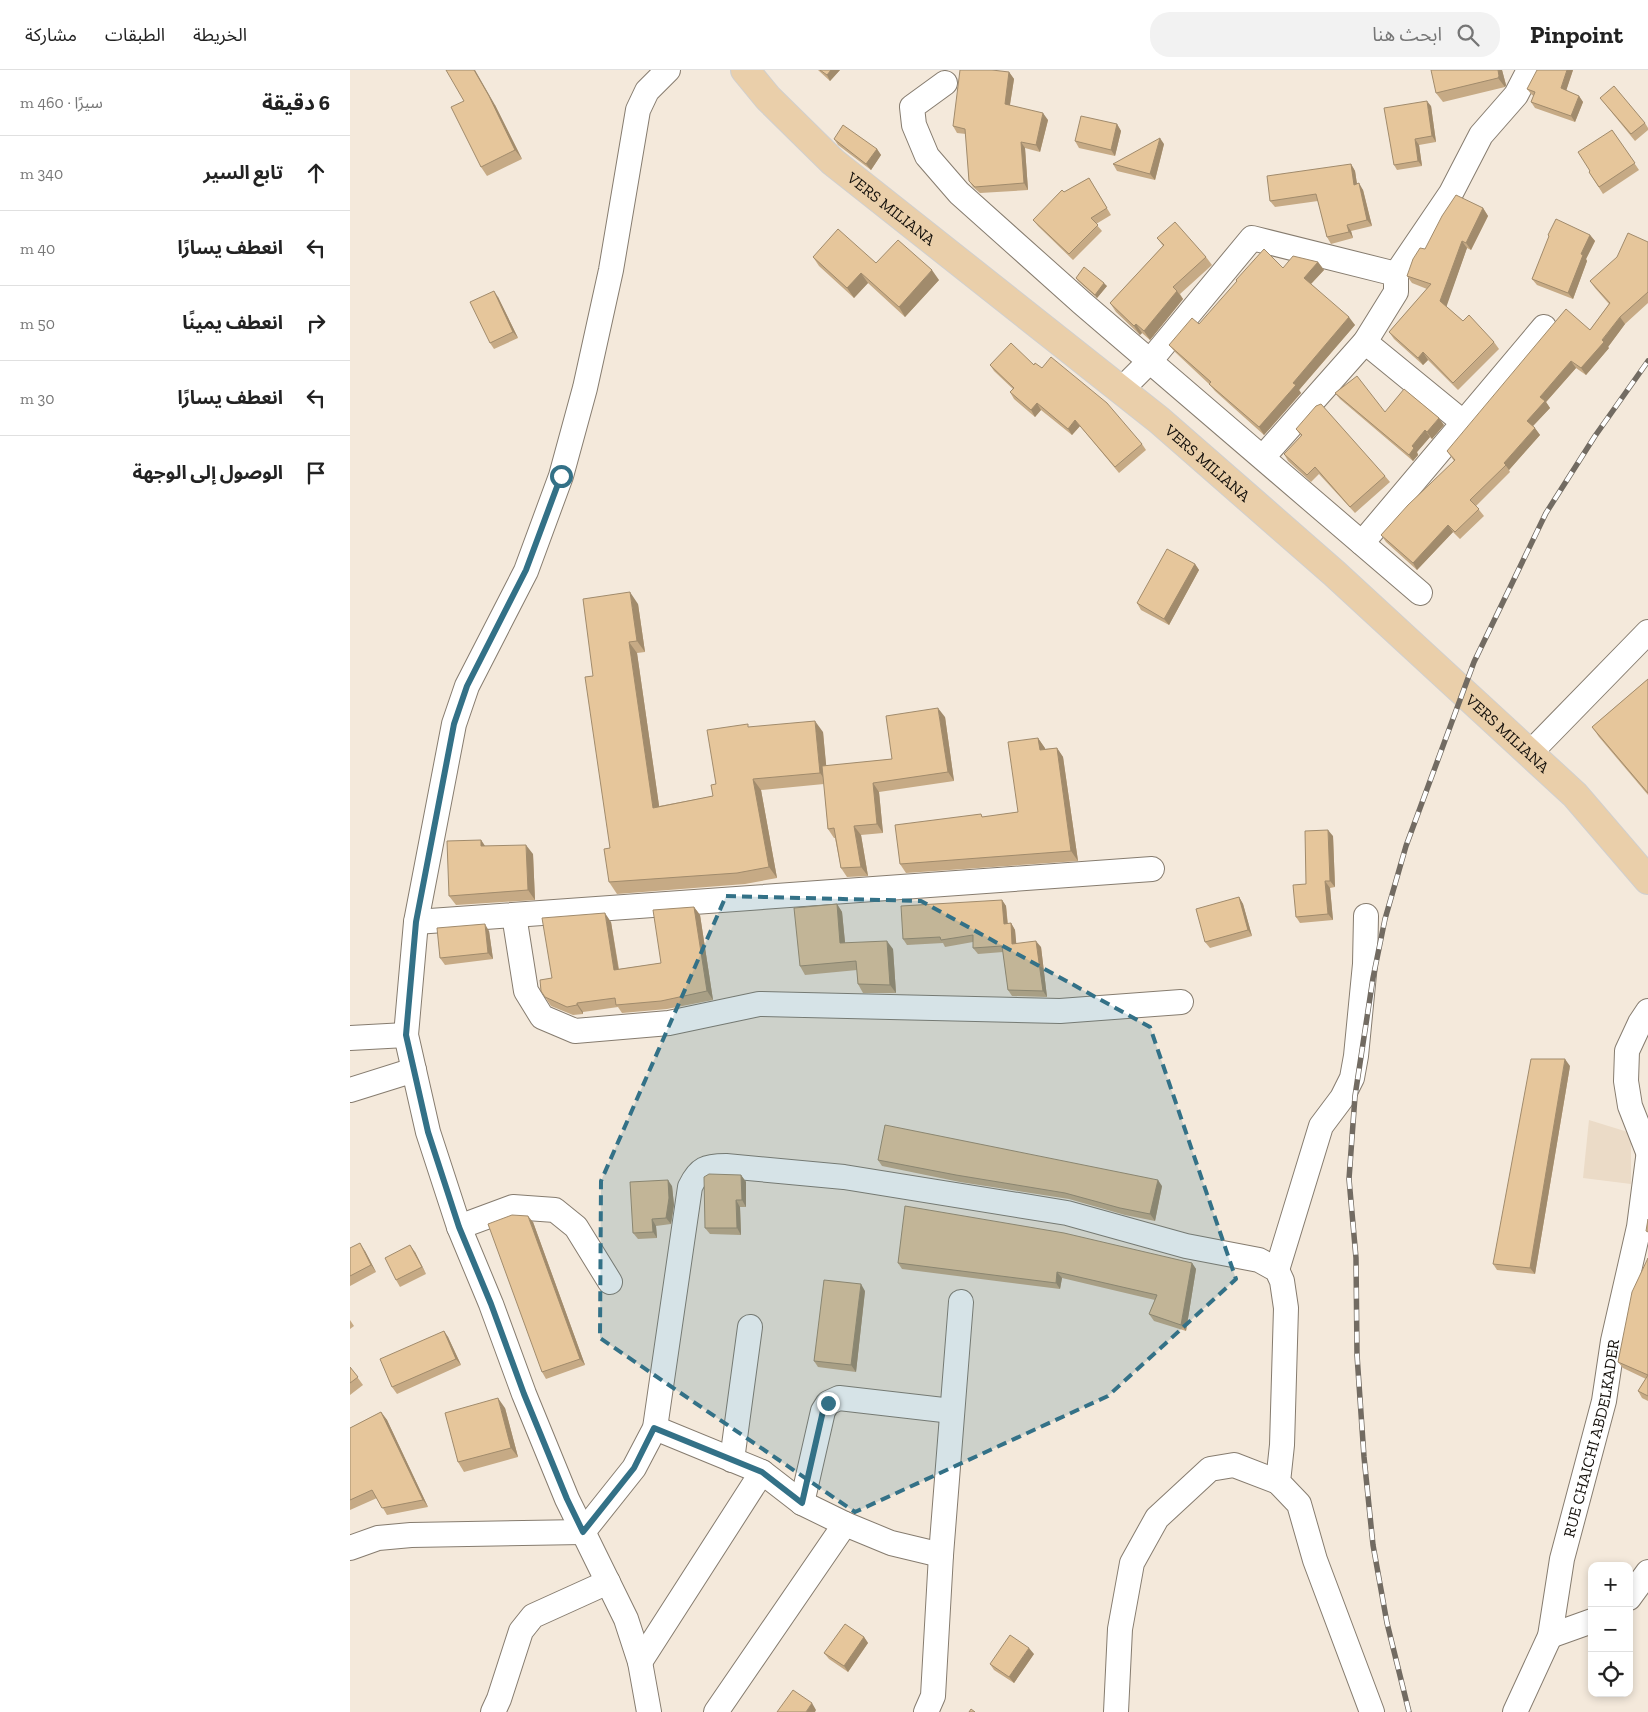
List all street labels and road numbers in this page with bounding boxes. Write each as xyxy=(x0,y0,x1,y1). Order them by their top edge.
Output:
street label: VERS MILIANA xyxy=(842,167,940,250)
street label: VERS MILIANA xyxy=(1160,420,1255,506)
street label: VERS MILIANA xyxy=(1461,689,1554,777)
street label: RUE CHAICHI ABDELKADER xyxy=(1559,1338,1623,1539)

